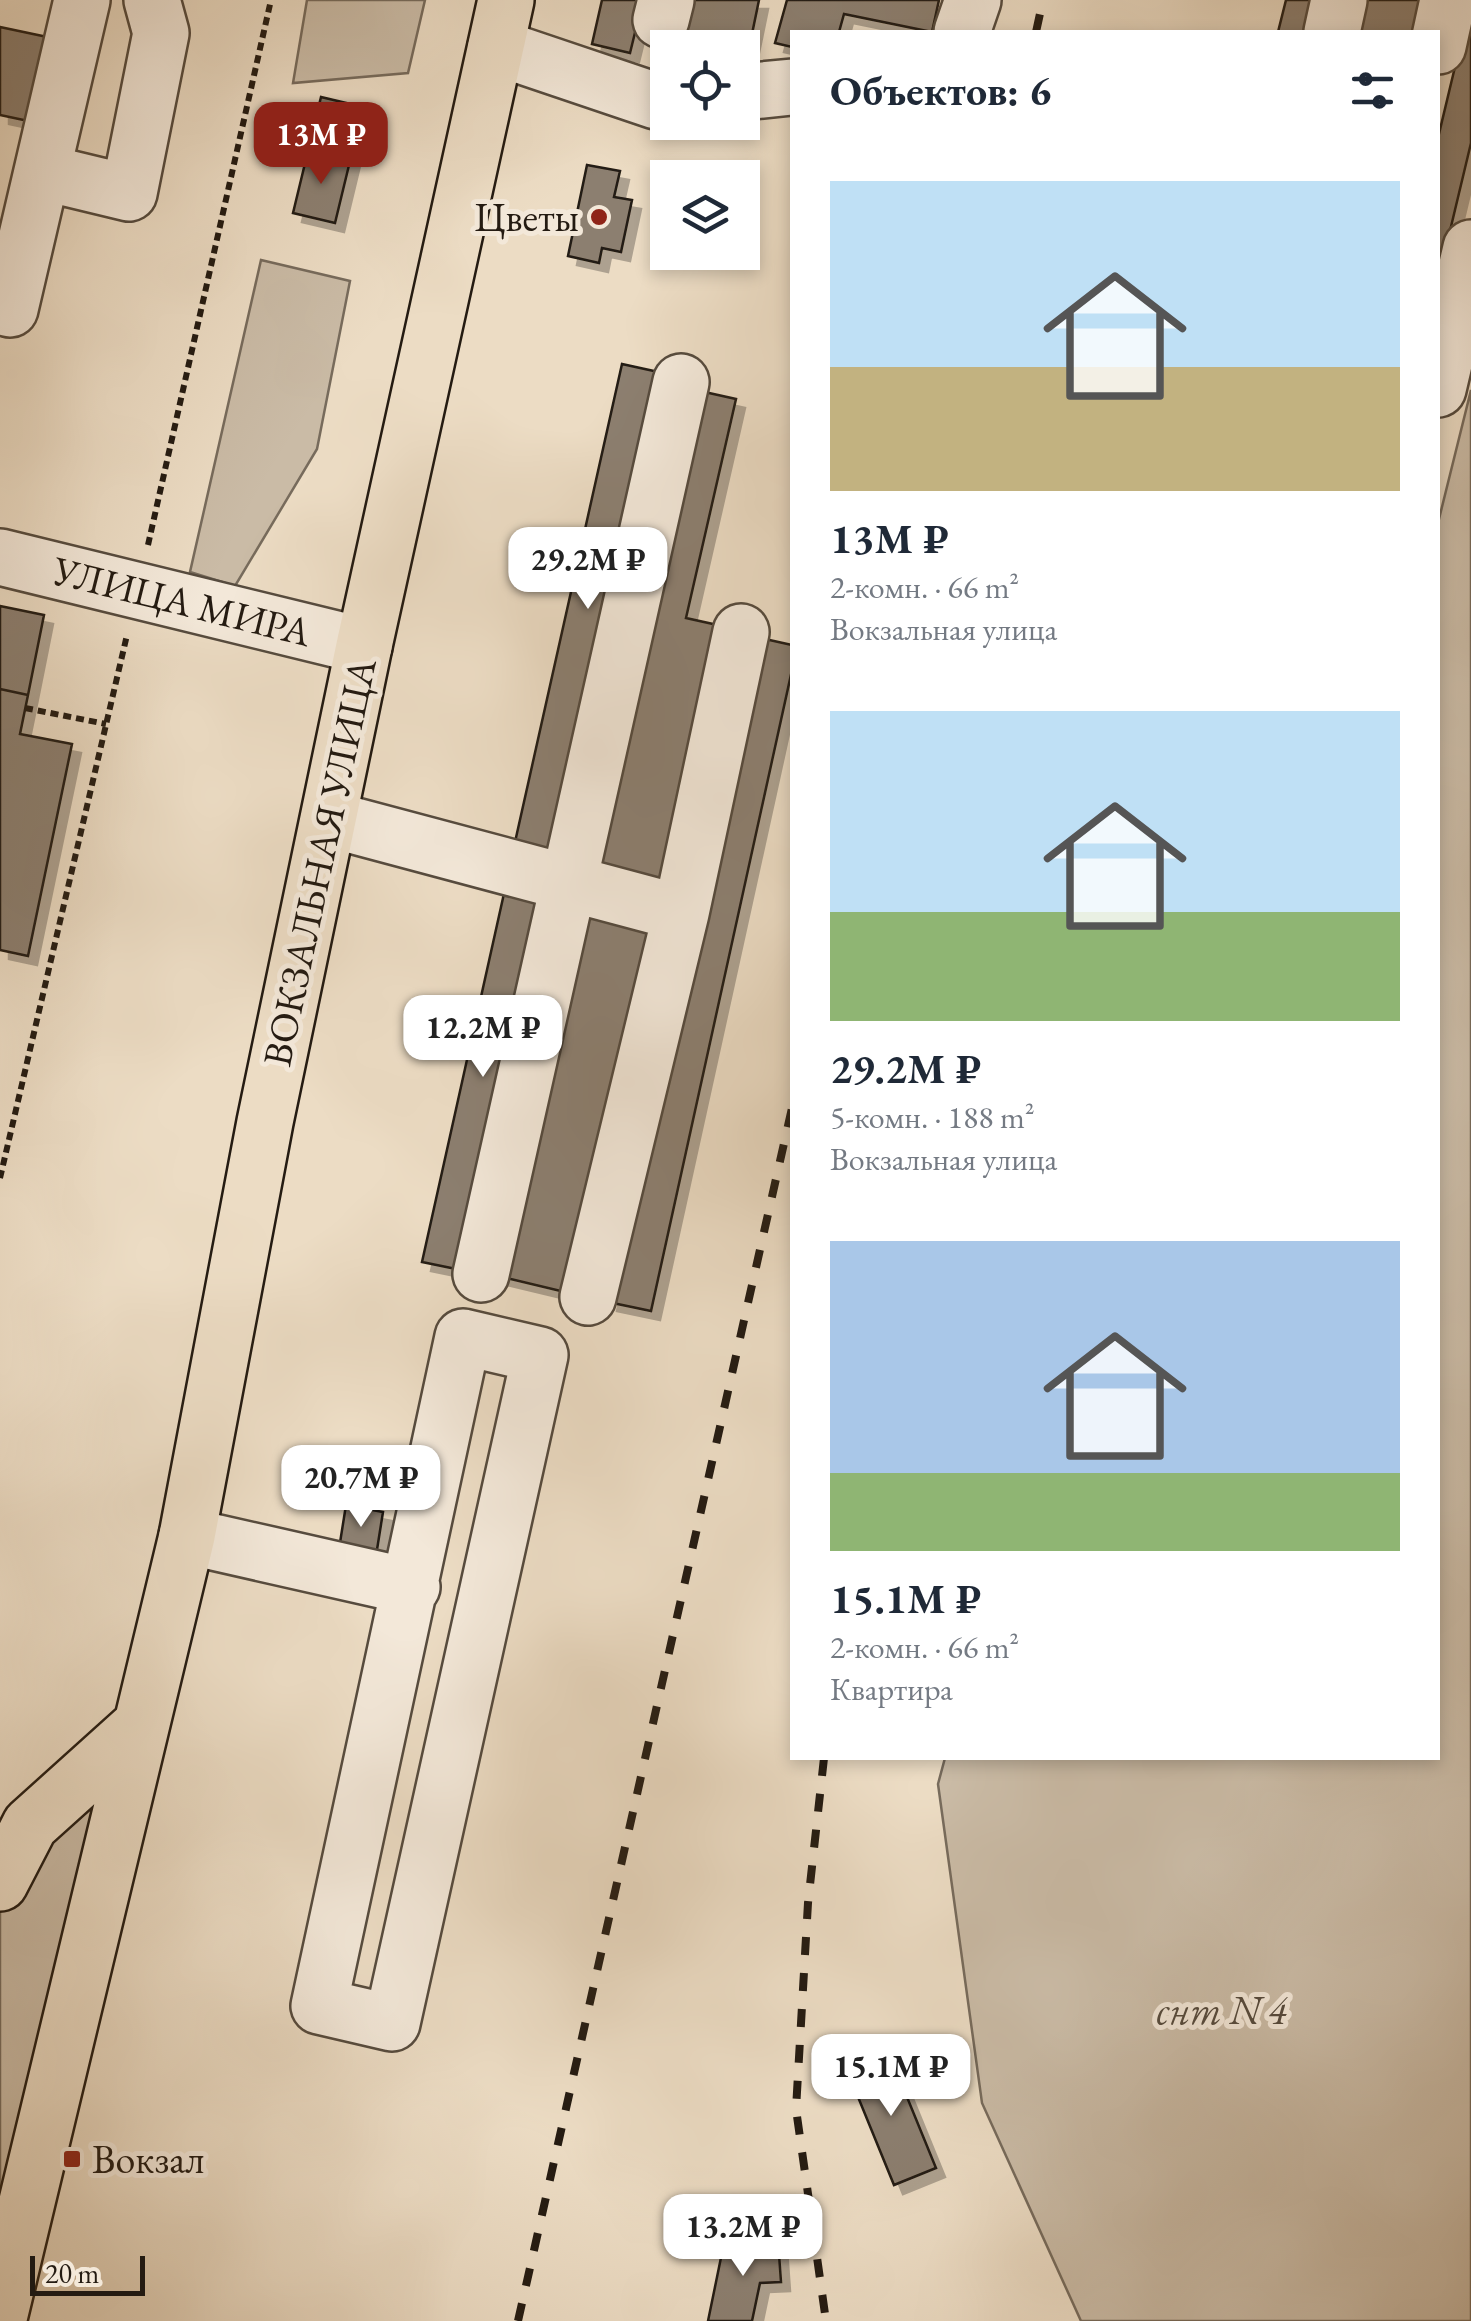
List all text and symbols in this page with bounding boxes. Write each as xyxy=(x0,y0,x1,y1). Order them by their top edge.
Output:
map controls xyxy=(650,30,760,270)
button: locate xyxy=(650,30,760,140)
text: Объектов: 6 xyxy=(830,63,1051,118)
icon: filters xyxy=(1345,63,1400,118)
pin: 13M ₽ xyxy=(251,102,391,187)
text: 13M ₽ xyxy=(276,113,366,155)
button: layers xyxy=(650,160,760,270)
place label: Цветы xyxy=(475,191,579,243)
marker: Цветы xyxy=(588,206,610,228)
icon: home xyxy=(1025,246,1205,426)
text: 13M ₽ xyxy=(830,511,949,566)
pin: 29.2M ₽ xyxy=(496,527,680,612)
text: 29.2M ₽ xyxy=(530,538,646,580)
street label: УЛИЦА МИРА xyxy=(47,544,317,658)
text: 2-комн. · 66 m² xyxy=(830,566,1019,608)
text: Вокзальная улица xyxy=(830,608,1057,650)
street label: ВОКЗАЛЬНАЯ УЛИЦА xyxy=(250,653,388,1071)
icon: home xyxy=(1025,776,1205,956)
pin: 12.2M ₽ xyxy=(391,995,575,1080)
text: 12.2M ₽ xyxy=(425,1006,541,1048)
text: 29.2M ₽ xyxy=(830,1041,981,1096)
text: 5-комн. · 188 m² xyxy=(830,1096,1035,1138)
text: Вокзальная улица xyxy=(830,1138,1057,1180)
icon: home xyxy=(1025,1306,1205,1486)
pin: 20.7M ₽ xyxy=(269,1445,453,1530)
text: 20.7M ₽ xyxy=(303,1456,419,1498)
text: 15.1M ₽ xyxy=(830,1571,981,1626)
text: 2-комн. · 66 m² xyxy=(830,1626,1019,1668)
text: Квартира xyxy=(830,1668,953,1710)
park label: снт N 4 xyxy=(1157,1984,1288,2036)
pin: 15.1M ₽ xyxy=(799,2034,983,2119)
text: 15.1M ₽ xyxy=(833,2045,949,2087)
place label: Вокзал xyxy=(92,2133,204,2185)
marker: Вокзал xyxy=(61,2148,83,2170)
pin: 13.2M ₽ xyxy=(651,2194,835,2279)
text: 13.2M ₽ xyxy=(685,2205,801,2247)
scale bar xyxy=(30,2251,145,2296)
text: 20 m xyxy=(45,2255,99,2291)

